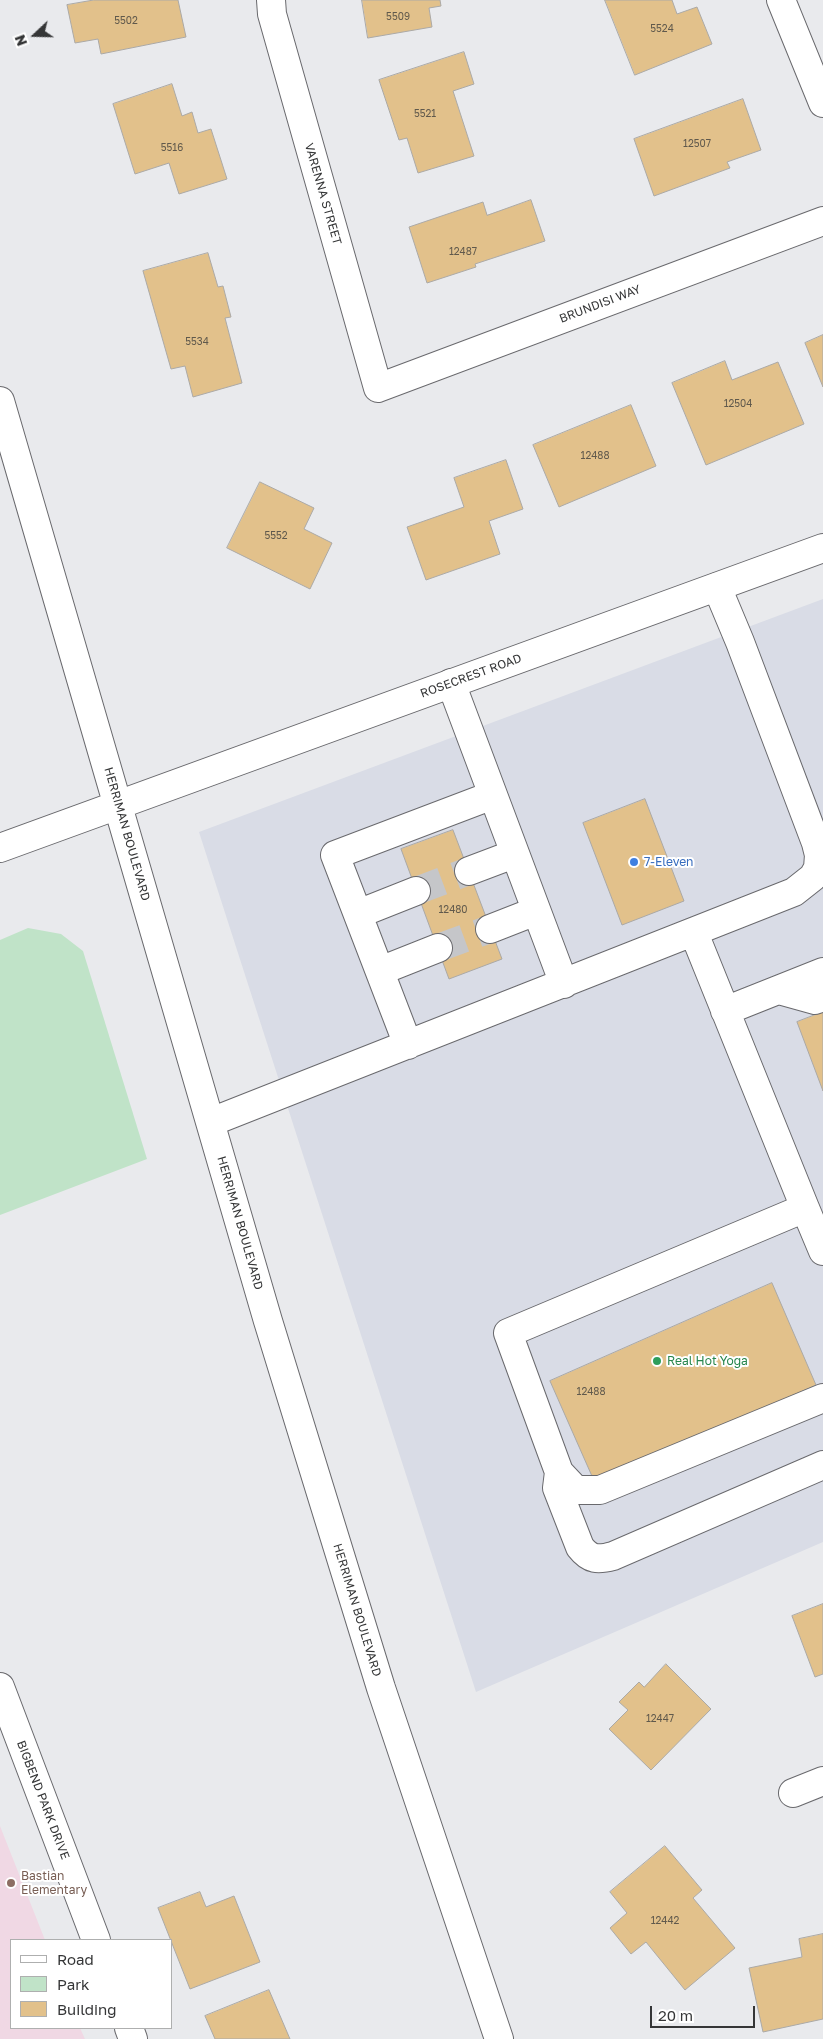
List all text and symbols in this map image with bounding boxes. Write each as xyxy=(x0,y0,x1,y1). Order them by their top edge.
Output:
north arrow xyxy=(10,10,60,60)
house number: 5509 xyxy=(386,11,410,23)
house number: 5502 xyxy=(114,15,138,27)
house number: 5524 xyxy=(650,23,674,35)
text: N xyxy=(11,33,30,49)
house number: 5521 xyxy=(414,108,436,120)
house number: 12507 xyxy=(683,138,711,150)
street label: VARENNA STREET xyxy=(302,141,344,247)
house number: 5516 xyxy=(161,142,183,154)
house number: 12487 xyxy=(449,246,477,258)
street label: BRUNDISI WAY xyxy=(557,282,643,326)
house number: 5534 xyxy=(185,336,209,348)
house number: 12504 xyxy=(724,398,752,410)
house number: 12488 xyxy=(581,450,609,462)
house number: 5552 xyxy=(264,530,288,542)
street label: ROSECREST ROAD xyxy=(418,651,524,701)
street label: HERRIMAN BOULEVARD xyxy=(101,765,153,903)
place label: 7-Eleven xyxy=(644,855,693,869)
marker: 7-Eleven xyxy=(628,856,640,868)
house number: 12480 xyxy=(438,904,468,916)
street label: HERRIMAN BOULEVARD xyxy=(214,1154,266,1292)
place label: Real Hot Yoga xyxy=(667,1354,748,1368)
marker: Real Hot Yoga xyxy=(651,1355,663,1367)
house number: 12488 xyxy=(577,1386,605,1398)
street label: HERRIMAN BOULEVARD xyxy=(330,1542,384,1678)
house number: 12447 xyxy=(646,1713,674,1725)
street label: BIGBEND PARK DRIVE xyxy=(14,1739,72,1861)
place label: Bastian Elementary xyxy=(21,1869,87,1897)
marker: Bastian Elementary xyxy=(5,1877,17,1889)
house number: 12442 xyxy=(651,1915,679,1927)
legend xyxy=(10,1939,172,2029)
text: Road xyxy=(57,1950,94,1968)
text: Park xyxy=(57,1975,89,1993)
scale bar xyxy=(653,1996,758,2028)
text: Building xyxy=(57,2000,117,2018)
text: 20 m xyxy=(658,2006,693,2024)

